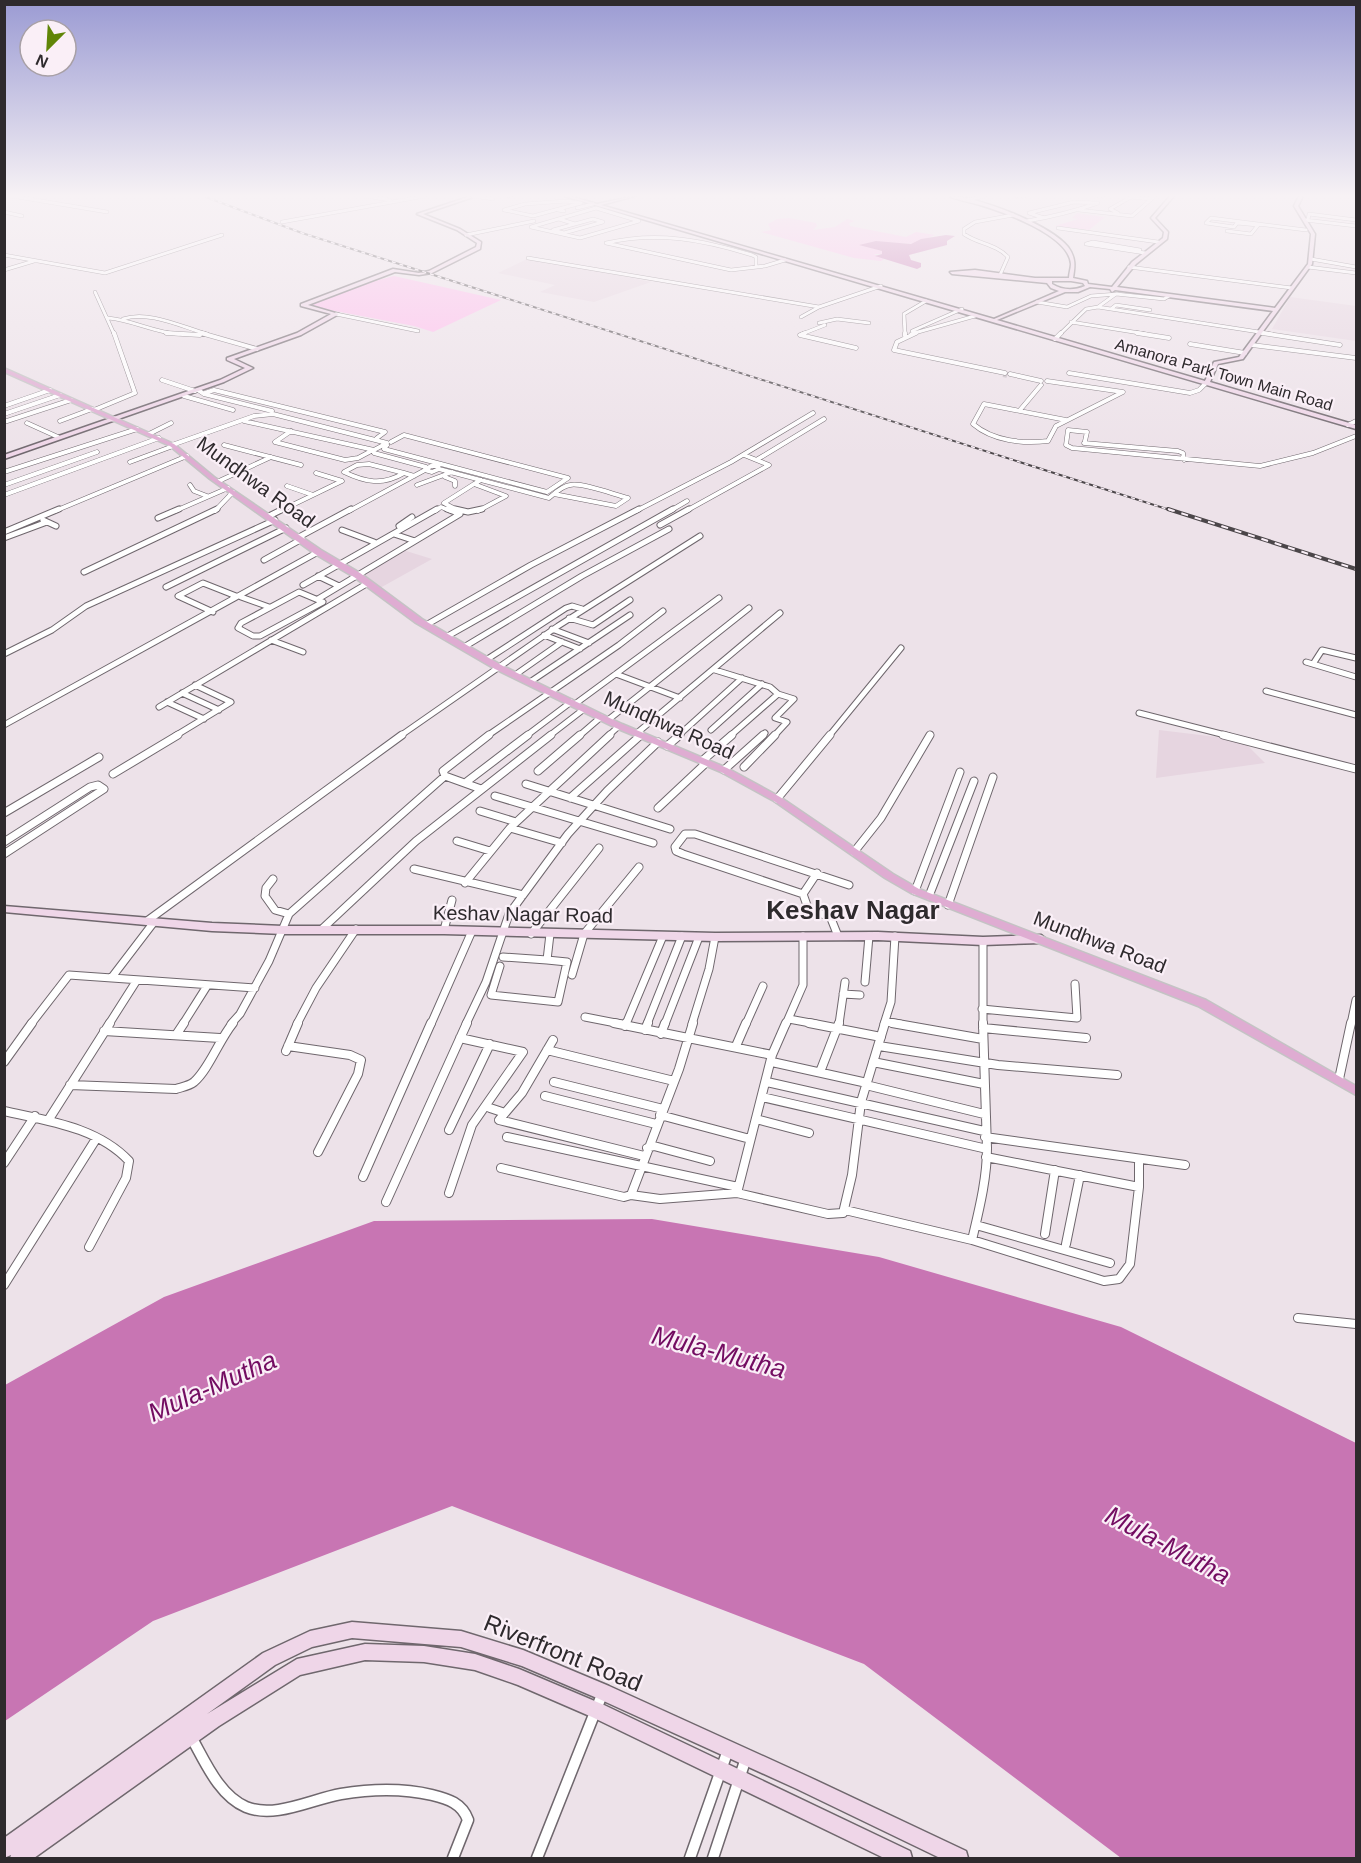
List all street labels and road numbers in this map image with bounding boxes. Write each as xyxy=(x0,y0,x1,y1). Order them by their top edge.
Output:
street label: Amanora Park Town Main Road xyxy=(1113,335,1335,414)
street label: Mundhwa Road xyxy=(193,432,319,532)
street label: Mundhwa Road xyxy=(601,686,737,764)
street label: Keshav Nagar Road xyxy=(433,901,613,927)
street label: Mundhwa Road xyxy=(1031,907,1169,977)
street label: Riverfront Road xyxy=(480,1609,646,1697)

